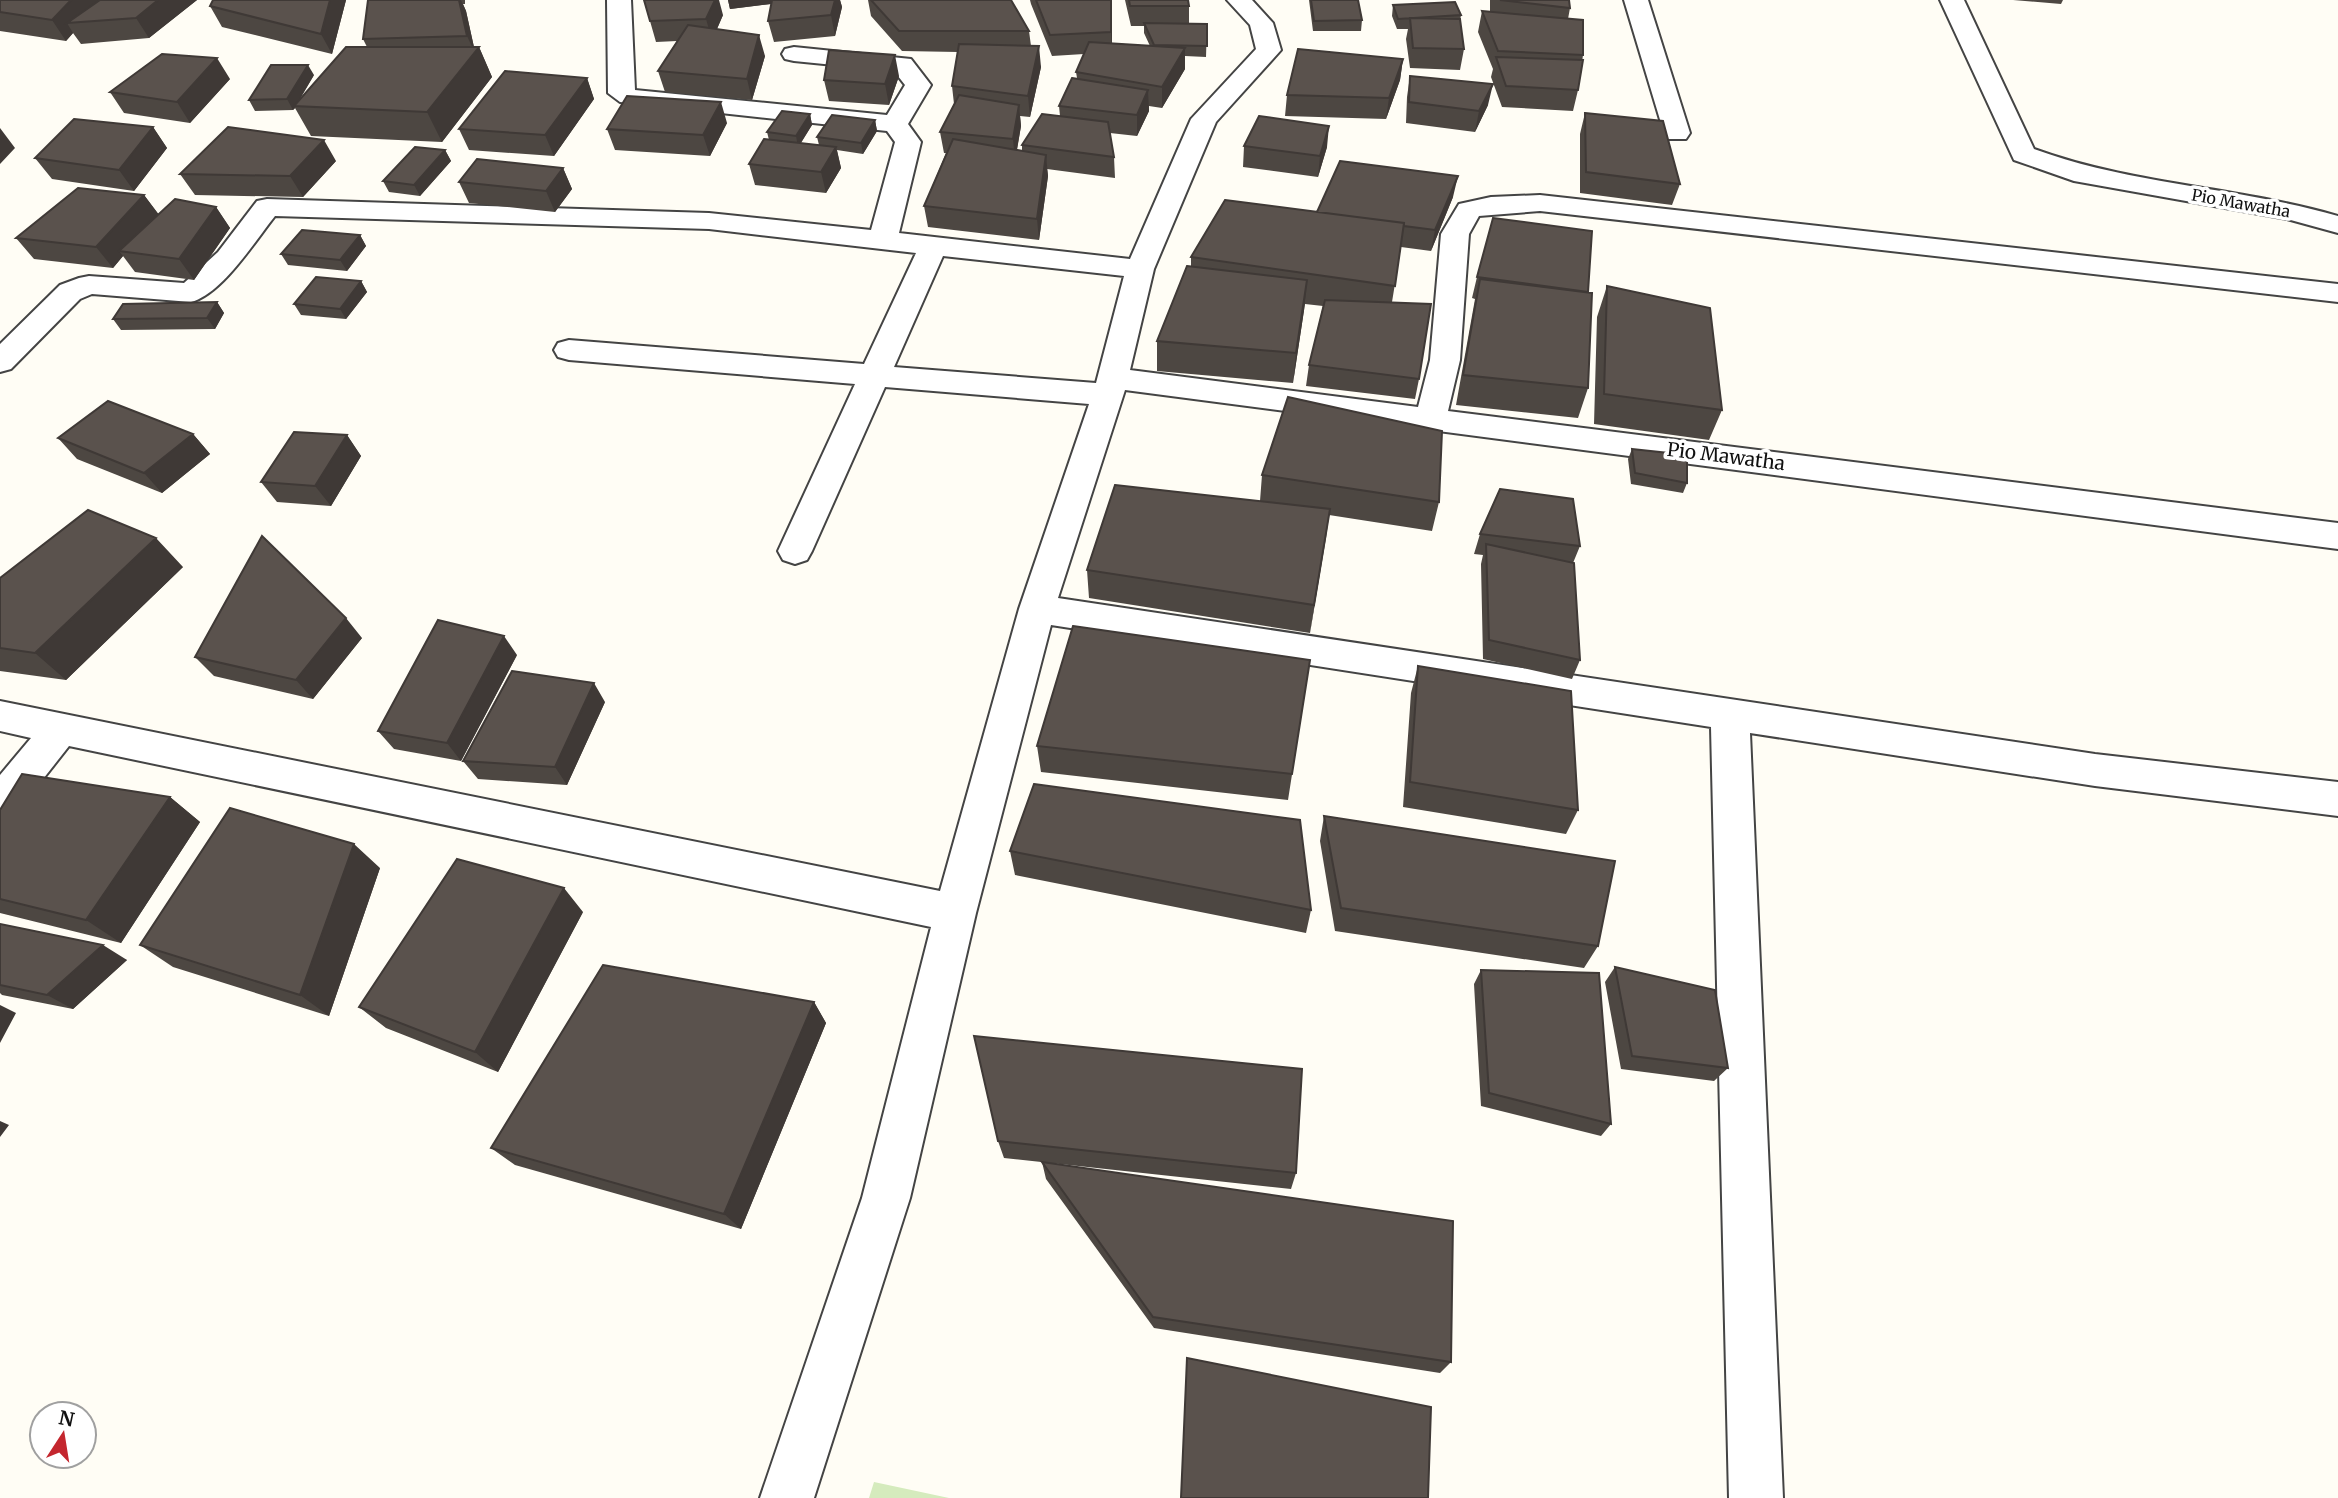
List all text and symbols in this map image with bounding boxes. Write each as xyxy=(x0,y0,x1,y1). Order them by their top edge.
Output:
street label: Pio Mawatha xyxy=(2190,184,2292,222)
street label: Pio Mawatha xyxy=(1666,437,1786,475)
north arrow xyxy=(28,1400,98,1470)
text: N xyxy=(57,1405,76,1432)

